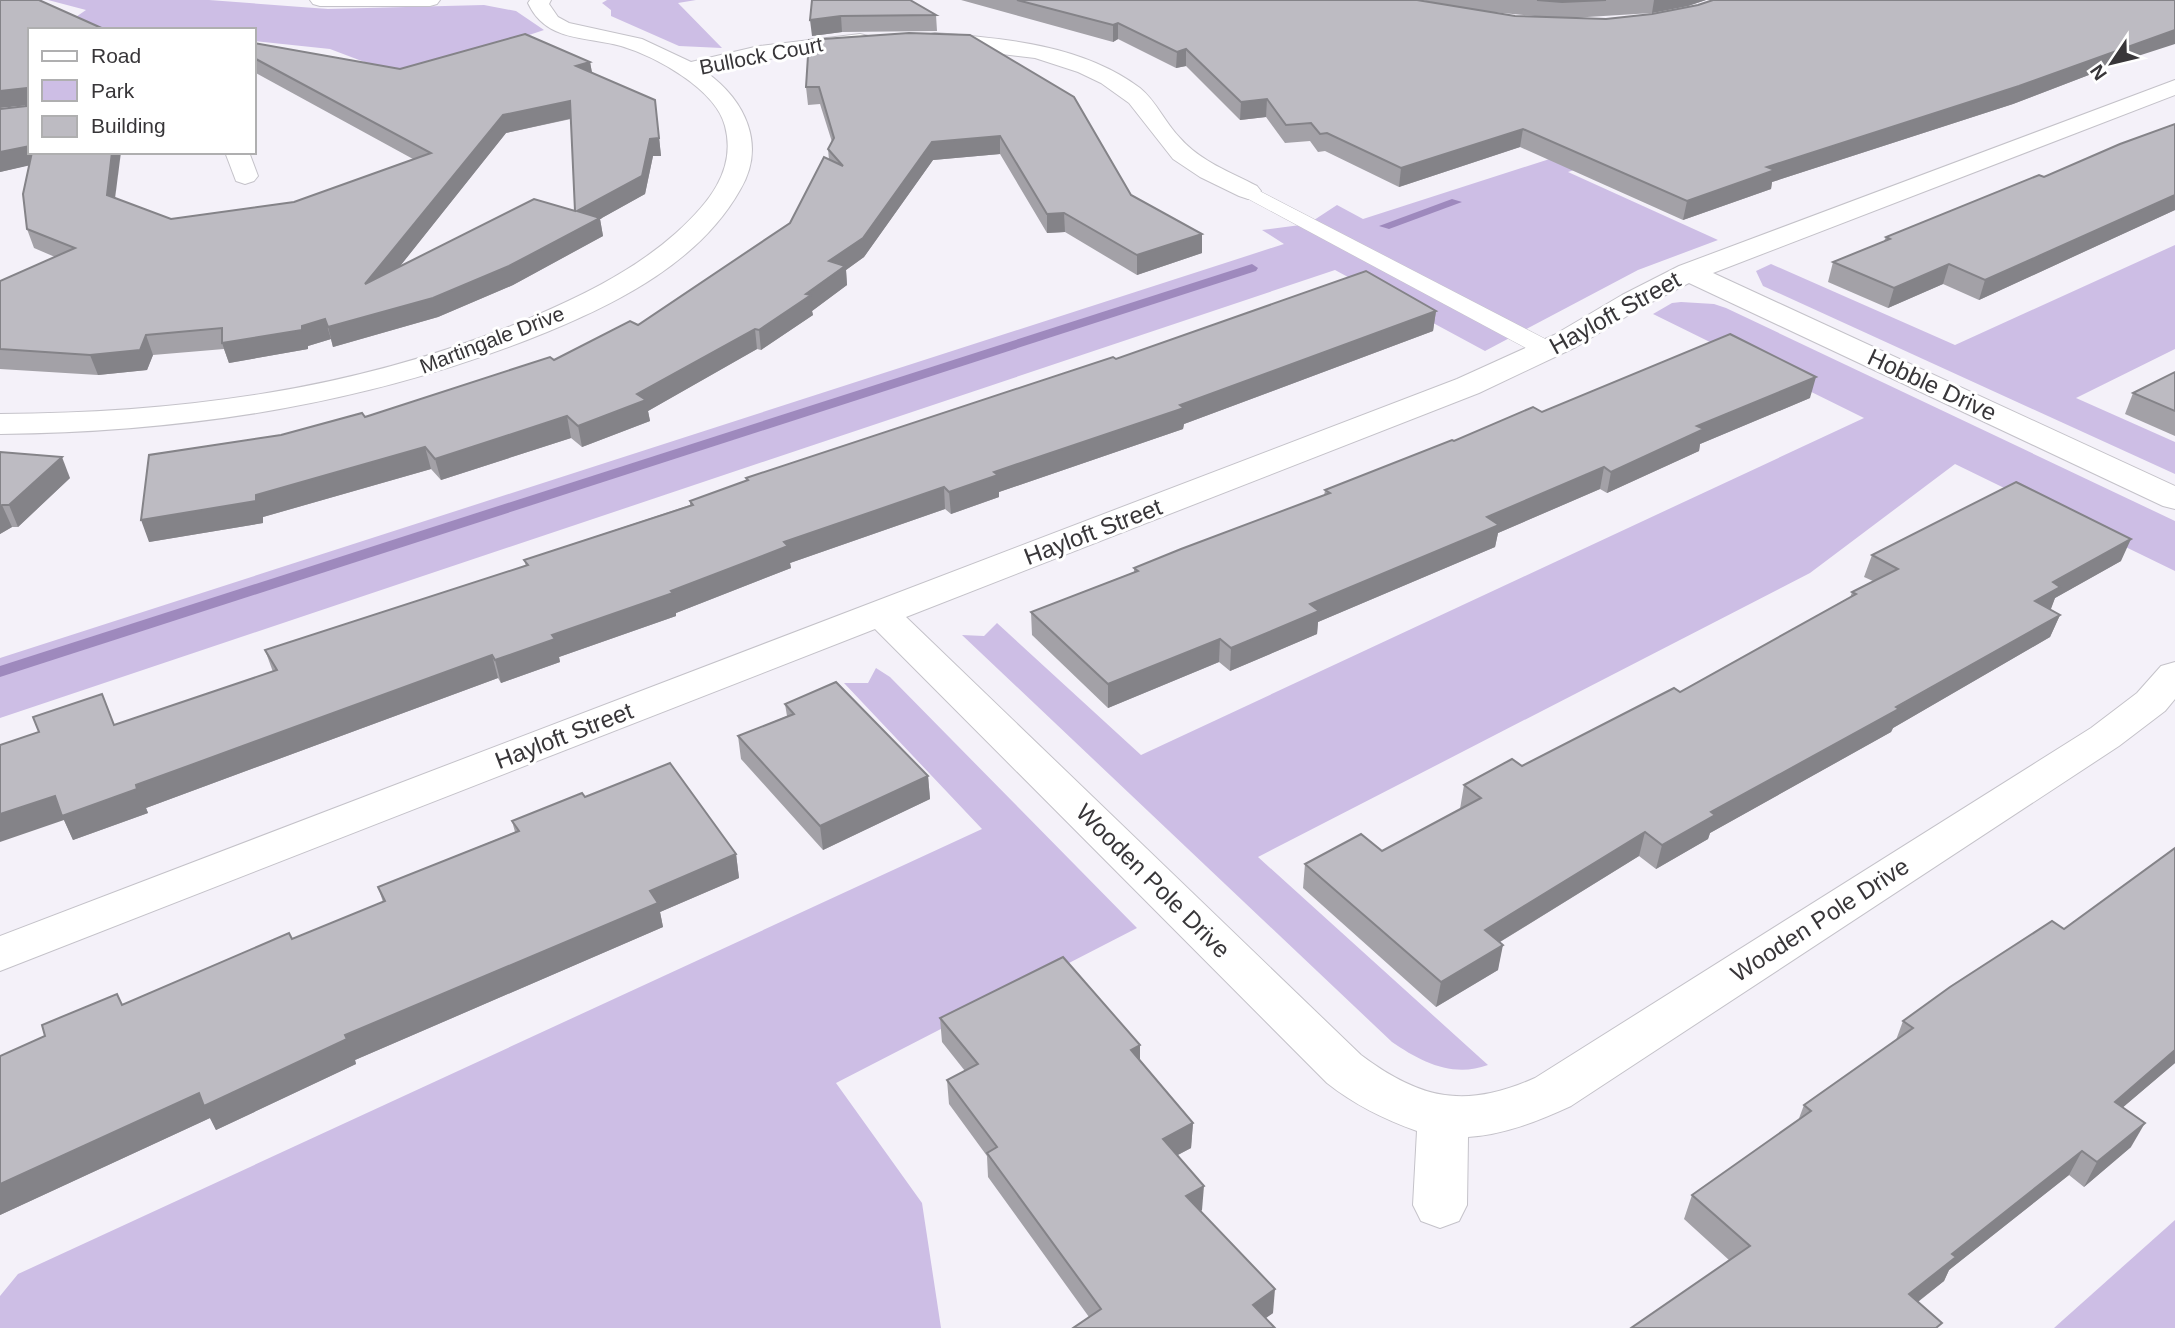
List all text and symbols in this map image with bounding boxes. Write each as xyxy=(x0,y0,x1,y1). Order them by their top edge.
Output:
legend xyxy=(28,28,256,154)
north arrow xyxy=(2077,28,2147,98)
street label: Bullock Court xyxy=(697,32,825,79)
text: Road xyxy=(91,44,141,67)
text: N xyxy=(2086,61,2111,84)
text: Park xyxy=(91,79,135,102)
text: Building xyxy=(91,114,166,137)
street label: Hayloft Street xyxy=(1545,265,1685,360)
street label: Martingale Drive xyxy=(416,301,567,378)
street label: Hobble Drive xyxy=(1864,343,2001,426)
street label: Hayloft Street xyxy=(1020,493,1166,570)
street label: Hayloft Street xyxy=(491,697,637,774)
street label: Wooden Pole Drive xyxy=(1071,798,1236,963)
street label: Wooden Pole Drive xyxy=(1726,852,1914,987)

